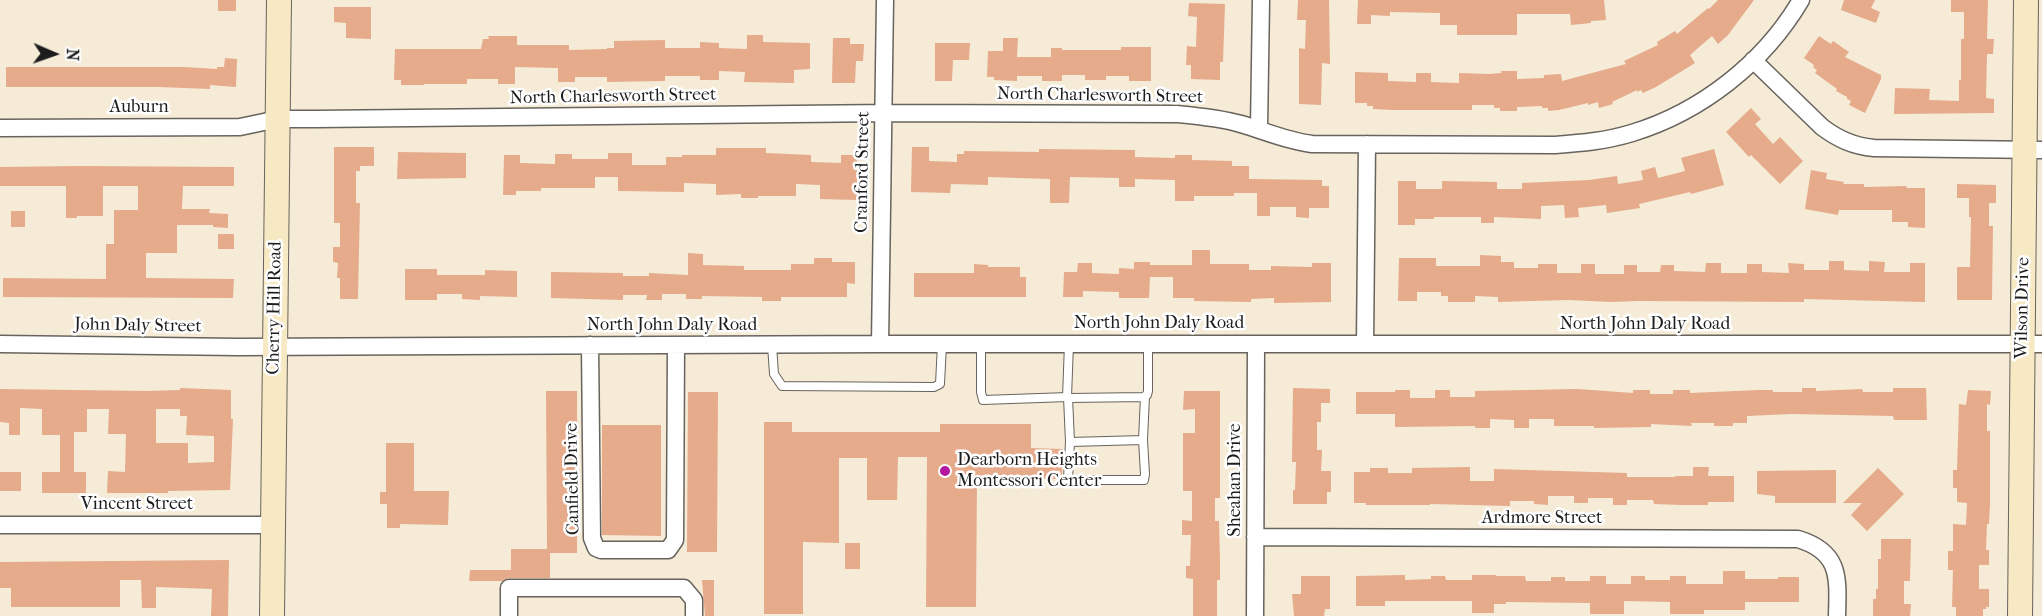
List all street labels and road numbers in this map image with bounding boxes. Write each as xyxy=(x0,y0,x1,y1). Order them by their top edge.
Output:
street label: North Charlesworth Street xyxy=(997,83,1203,109)
street label: North Charlesworth Street xyxy=(510,84,716,110)
street label: Auburn xyxy=(109,97,169,119)
street label: Cranford Street xyxy=(851,111,875,233)
street label: Cherry Hill Road xyxy=(263,241,287,375)
street label: Wilson Drive xyxy=(2011,257,2035,359)
street label: North John Daly Road xyxy=(1074,313,1244,335)
street label: John Daly Street xyxy=(74,314,202,338)
street label: North John Daly Road xyxy=(1560,314,1730,336)
street label: North John Daly Road xyxy=(587,315,757,337)
street label: Canfield Drive xyxy=(561,423,585,535)
street label: Sheahan Drive xyxy=(1225,423,1247,537)
street label: Vincent Street xyxy=(81,494,193,516)
street label: Ardmore Street xyxy=(1482,508,1602,530)

